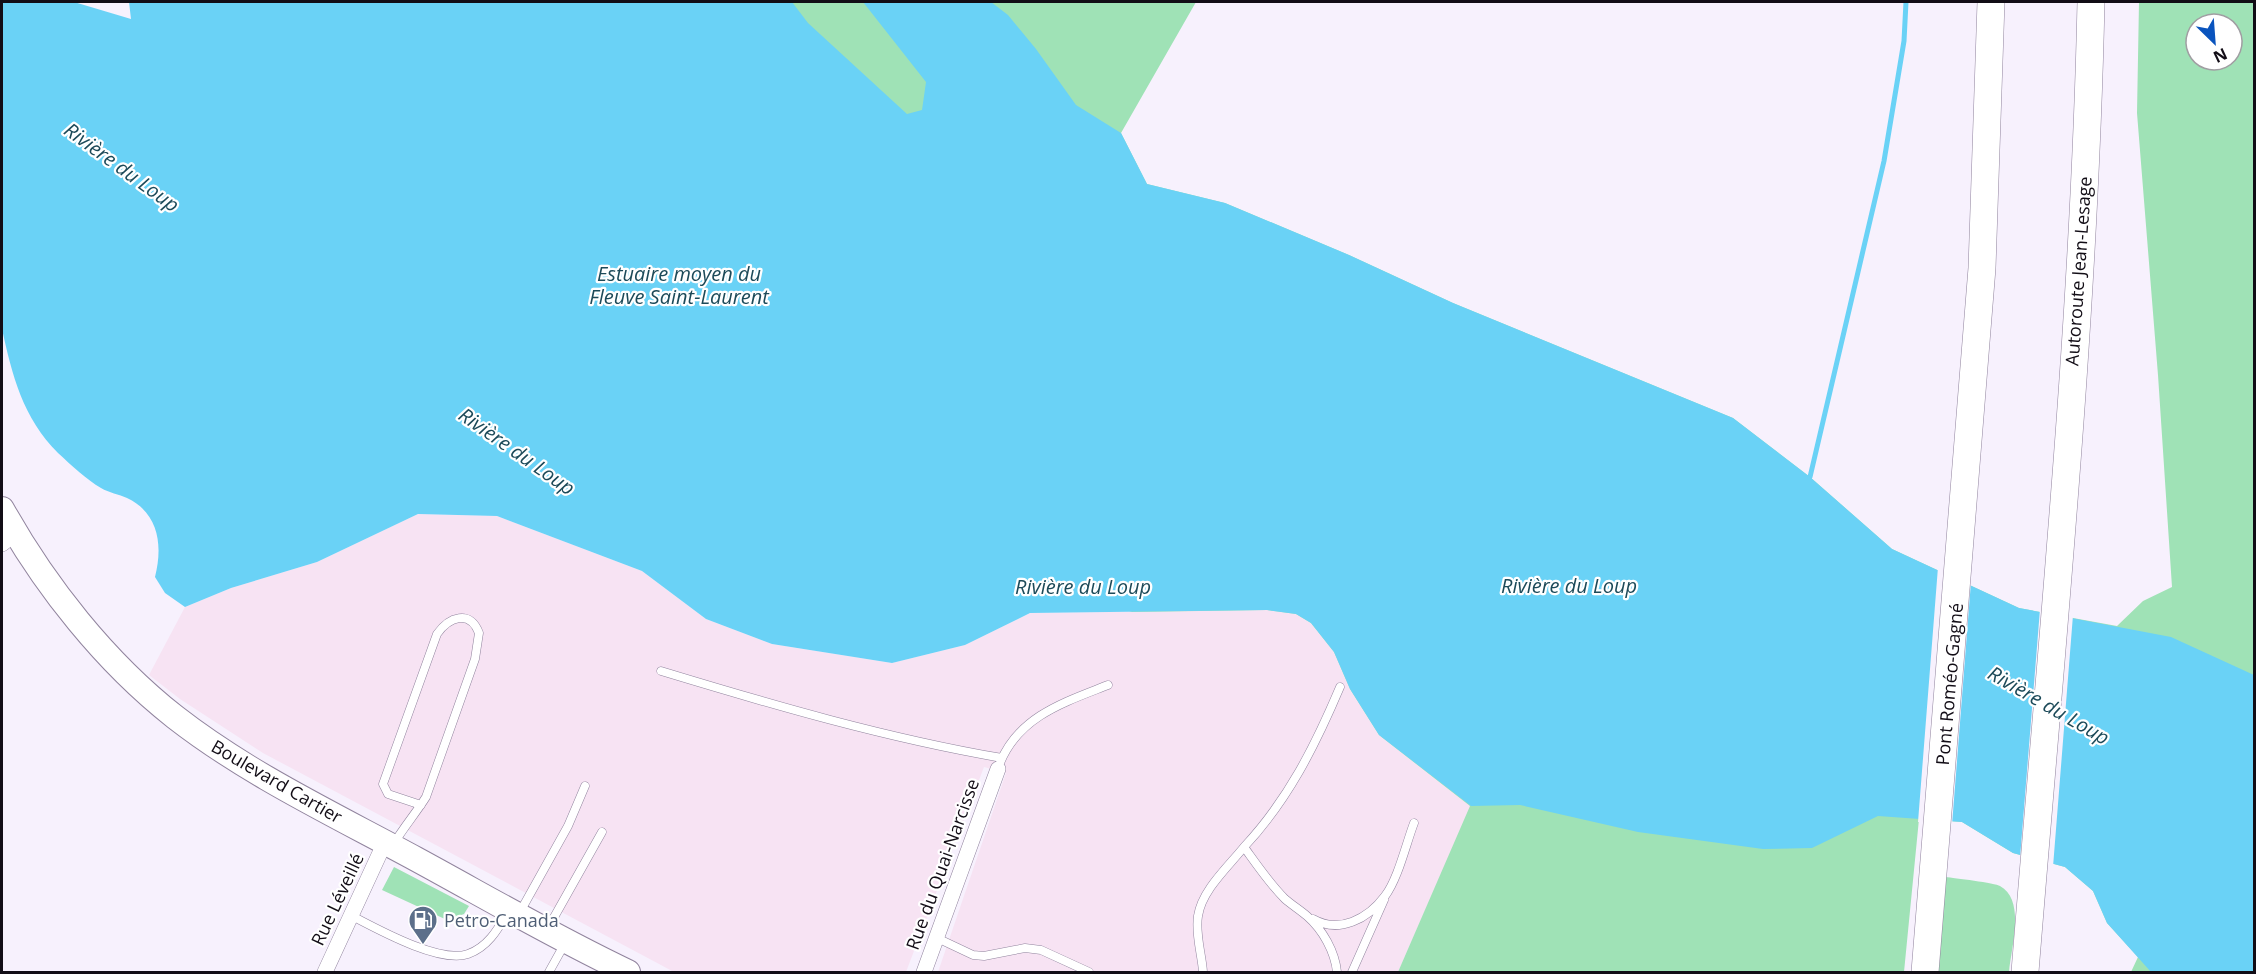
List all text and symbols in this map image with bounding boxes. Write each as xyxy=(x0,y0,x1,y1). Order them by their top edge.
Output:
north arrow xyxy=(2184,12,2244,72)
text: N xyxy=(2210,43,2231,68)
water label: Rivière du Loup xyxy=(59,116,185,218)
street label: Autoroute Jean-Lesage xyxy=(2059,175,2097,367)
water label: Estuaire moyen du Fleuve Saint-Laurent xyxy=(589,260,770,310)
water label: Rivière du Loup xyxy=(454,401,580,501)
water label: Rivière du Loup xyxy=(1501,572,1637,599)
water label: Rivière du Loup xyxy=(1015,573,1151,600)
street label: Pont Roméo-Gagné xyxy=(1930,602,1968,766)
water label: Rivière du Loup xyxy=(1983,659,2115,751)
street label: Boulevard Cartier xyxy=(207,734,347,829)
street label: Rue du Quai-Narcisse xyxy=(900,775,984,953)
street label: Rue Léveillé xyxy=(305,849,369,949)
fuel station icon: Petro-Canada xyxy=(407,904,439,946)
place label: Petro-Canada xyxy=(444,908,559,932)

